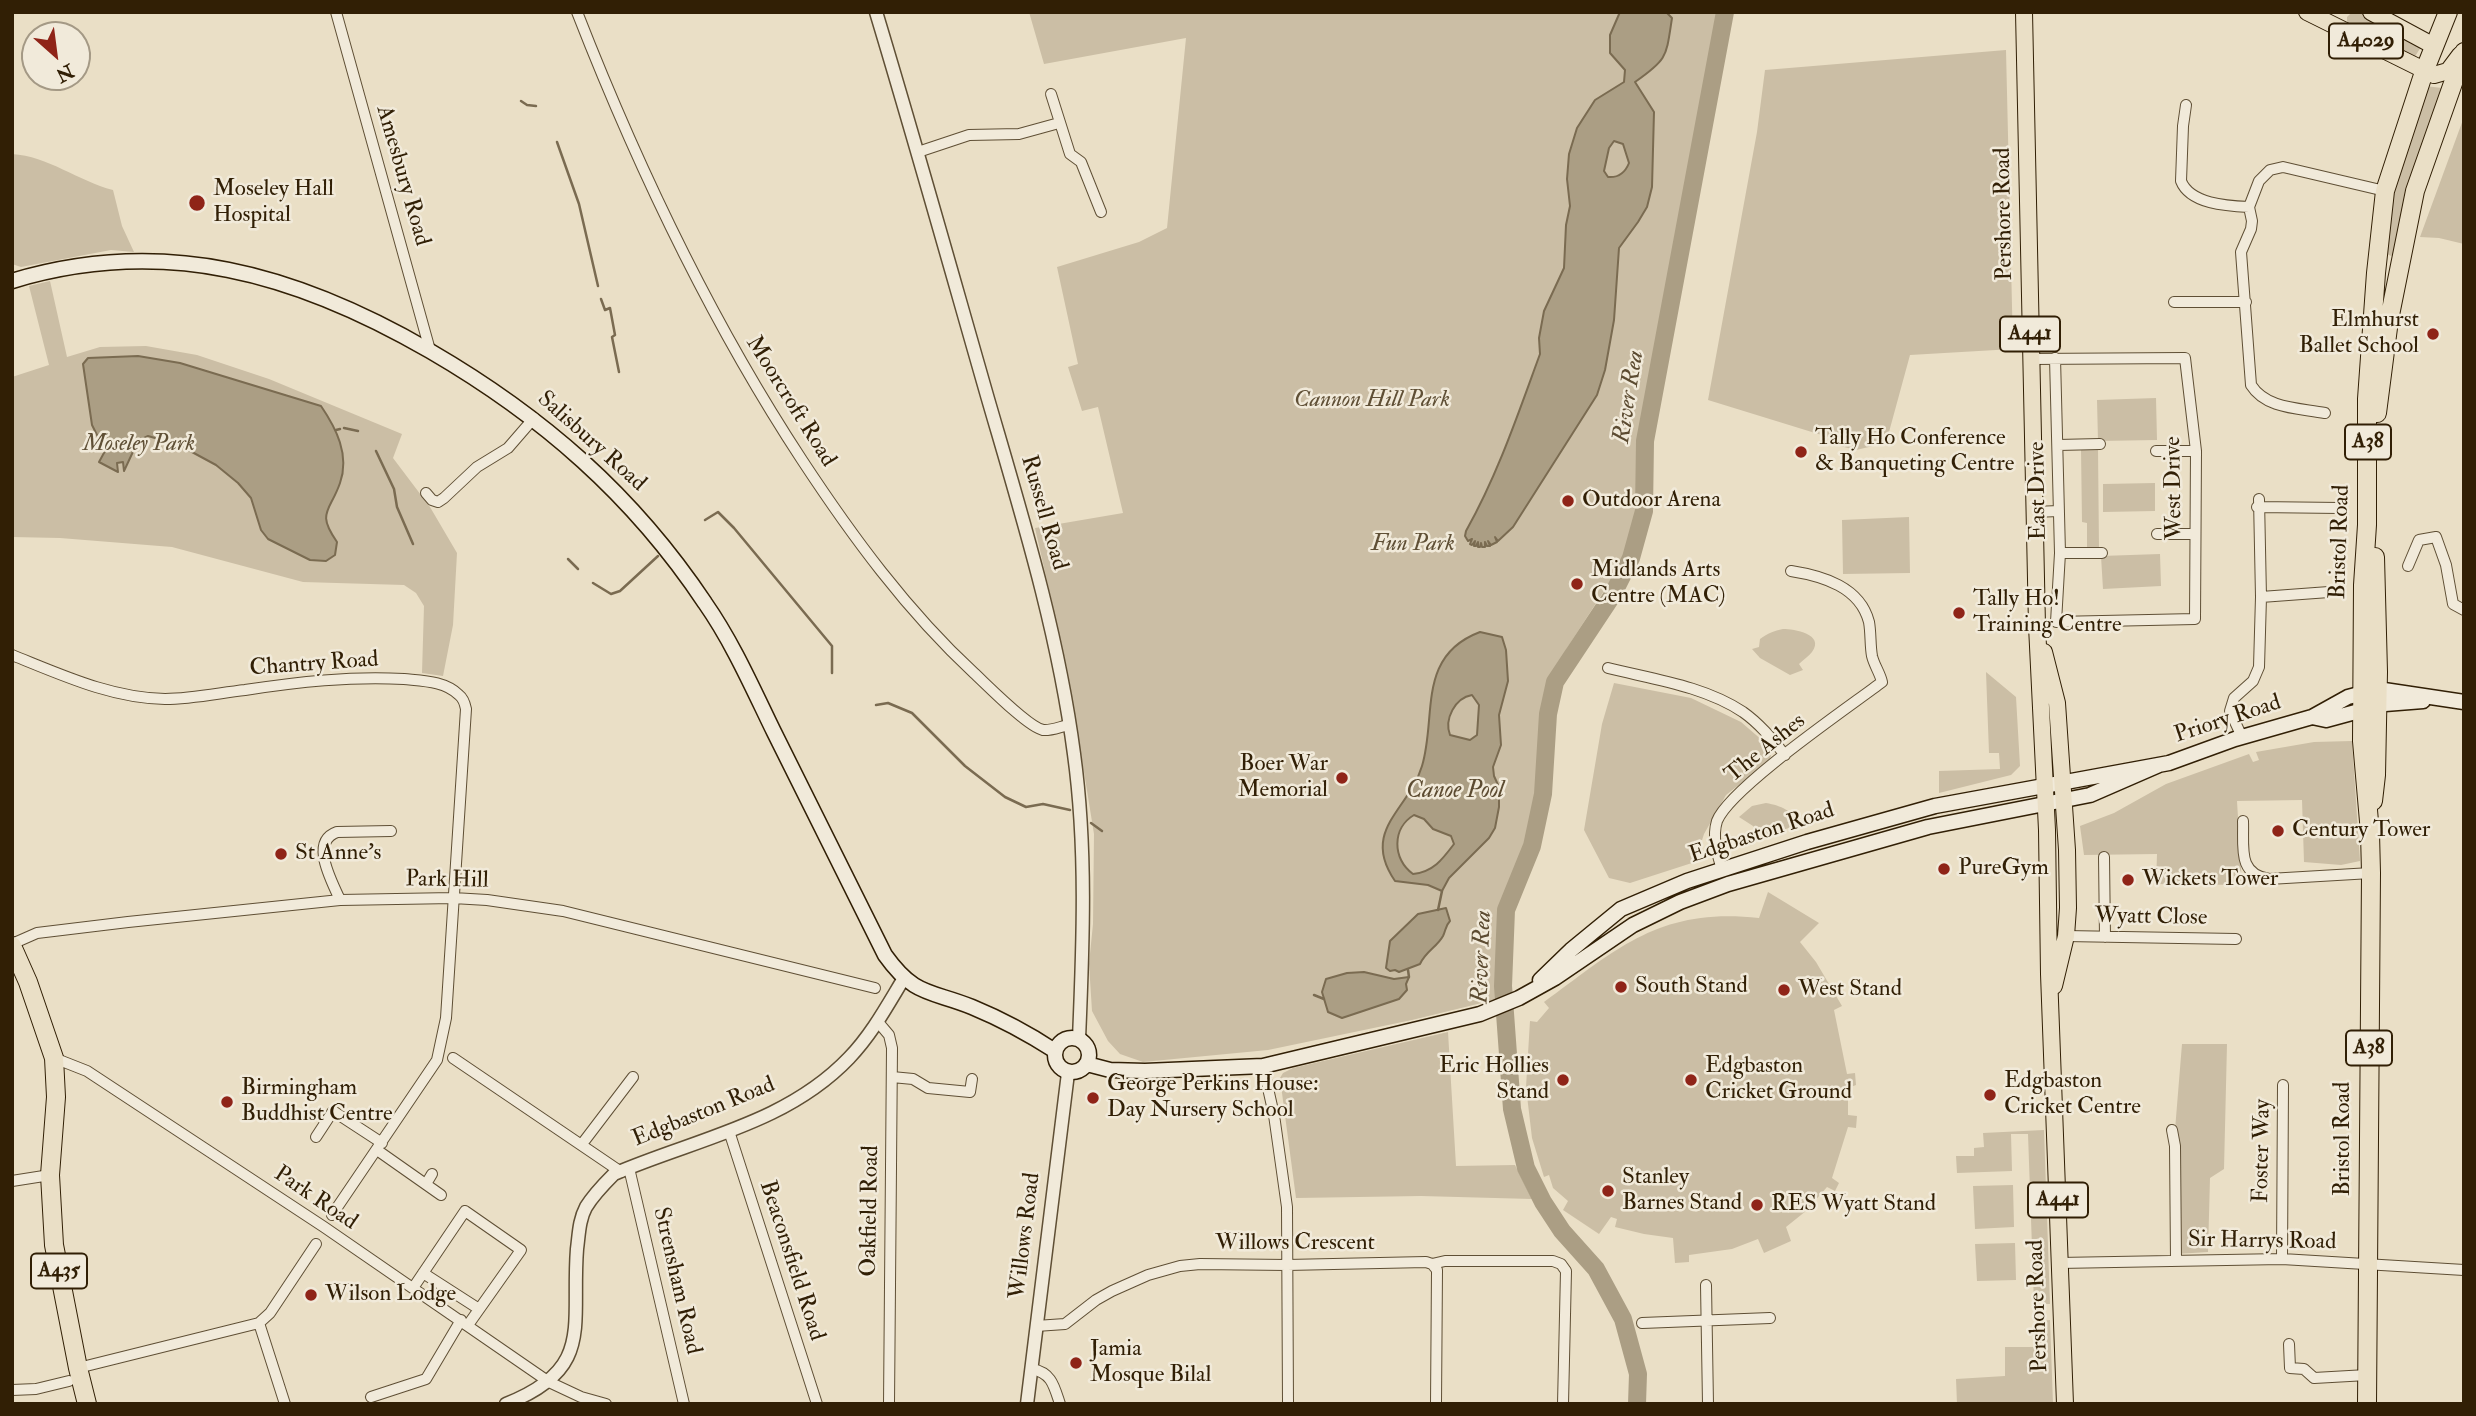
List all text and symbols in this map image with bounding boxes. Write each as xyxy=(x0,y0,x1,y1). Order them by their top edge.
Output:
north arrow xyxy=(21,21,91,91)
road number: A4029 xyxy=(2329,23,2403,58)
text: N xyxy=(52,58,78,87)
street label: Amesbury Road xyxy=(369,103,435,249)
street label: Pershore Road xyxy=(1990,147,2020,281)
place label: Moseley Hall Hospital xyxy=(213,176,334,230)
marker: Moseley Hall Hospital xyxy=(187,193,207,213)
place label: Elmhurst Ballet School xyxy=(2299,307,2419,361)
road number: A441 xyxy=(2000,316,2060,352)
marker: Elmhurst Ballet School xyxy=(2425,326,2441,342)
street label: Moorcroft Road xyxy=(739,331,841,473)
water label: River Rea xyxy=(1608,349,1652,445)
street label: Salisbury Road xyxy=(531,386,651,498)
park label: Cannon Hill Park xyxy=(1294,387,1450,415)
road number: A38 xyxy=(2345,424,2391,460)
place label: Tally Ho Conference & Banqueting Centre xyxy=(1815,425,2014,479)
park label: Moseley Park xyxy=(83,431,195,459)
street label: West Drive xyxy=(2160,436,2190,540)
street label: East Drive xyxy=(2024,441,2054,541)
marker: Tally Ho Conference & Banqueting Centre xyxy=(1793,444,1809,460)
street label: Russell Road xyxy=(1013,452,1073,574)
street label: Bristol Road xyxy=(2325,484,2357,600)
place label: Outdoor Arena xyxy=(1582,487,1721,515)
marker: Outdoor Arena xyxy=(1560,493,1576,509)
park label: Fun Park xyxy=(1371,531,1455,559)
place label: Midlands Arts Centre (MAC) xyxy=(1591,557,1726,611)
marker: Midlands Arts Centre (MAC) xyxy=(1569,576,1585,592)
place label: Tally Ho! Training Centre xyxy=(1973,586,2121,640)
marker: Tally Ho! Training Centre xyxy=(1951,605,1967,621)
street label: Chantry Road xyxy=(249,647,379,683)
street label: Priory Road xyxy=(2171,690,2285,750)
street label: The Ashes xyxy=(1720,708,1812,790)
place label: Boer War Memorial xyxy=(1238,751,1328,805)
marker: Boer War Memorial xyxy=(1334,770,1350,786)
water label: Canoe Pool xyxy=(1406,778,1504,806)
street label: Edgbaston Road xyxy=(1686,798,1838,870)
place label: Century Tower xyxy=(2292,817,2430,845)
marker: Century Tower xyxy=(2270,823,2286,839)
place label: St Anne's xyxy=(295,840,381,868)
marker: St Anne's xyxy=(273,846,289,862)
place label: PureGym xyxy=(1958,855,2049,883)
marker: PureGym xyxy=(1936,861,1952,877)
street label: Park Hill xyxy=(405,866,489,896)
place label: Wickets Tower xyxy=(2142,866,2278,894)
marker: Wickets Tower xyxy=(2120,872,2136,888)
street label: Wyatt Close xyxy=(2094,903,2208,933)
water label: River Rea xyxy=(1467,910,1499,1004)
place label: South Stand xyxy=(1635,973,1748,1001)
place label: West Stand xyxy=(1798,976,1902,1004)
marker: South Stand xyxy=(1613,979,1629,995)
marker: West Stand xyxy=(1776,982,1792,998)
road number: A38 xyxy=(2346,1030,2392,1066)
place label: Eric Hollies Stand xyxy=(1439,1053,1549,1107)
place label: Edgbaston Cricket Ground xyxy=(1705,1053,1852,1107)
place label: Edgbaston Cricket Centre xyxy=(2004,1068,2141,1122)
place label: George Perkins House: Day Nursery School xyxy=(1107,1071,1319,1125)
street label: Edgbaston Road xyxy=(629,1072,779,1154)
marker: Eric Hollies Stand xyxy=(1555,1072,1571,1088)
marker: Edgbaston Cricket Ground xyxy=(1683,1072,1699,1088)
place label: Birmingham Buddhist Centre xyxy=(241,1075,393,1129)
street label: Bristol Road xyxy=(2330,1082,2358,1196)
marker: Edgbaston Cricket Centre xyxy=(1982,1087,1998,1103)
marker: George Perkins House: Day Nursery School xyxy=(1085,1090,1101,1106)
marker: Birmingham Buddhist Centre xyxy=(219,1094,235,1110)
street label: Foster Way xyxy=(2248,1099,2278,1203)
street label: Oakfield Road xyxy=(856,1145,886,1277)
street label: Park Road xyxy=(268,1161,362,1237)
place label: Stanley Barnes Stand xyxy=(1622,1164,1742,1218)
street label: Willows Road xyxy=(1005,1171,1047,1301)
street label: Beaconsfield Road xyxy=(752,1178,830,1344)
road number: A441 xyxy=(2028,1182,2088,1218)
marker: Stanley Barnes Stand xyxy=(1600,1183,1616,1199)
place label: RES Wyatt Stand xyxy=(1771,1191,1936,1219)
marker: RES Wyatt Stand xyxy=(1749,1197,1765,1213)
street label: Strensham Road xyxy=(646,1205,706,1357)
street label: Sir Harrys Road xyxy=(2187,1227,2337,1257)
street label: Willows Crescent xyxy=(1215,1230,1375,1258)
street label: Pershore Road xyxy=(2023,1239,2055,1373)
road number: A435 xyxy=(31,1254,87,1288)
place label: Wilson Lodge xyxy=(325,1281,456,1309)
marker: Wilson Lodge xyxy=(303,1287,319,1303)
place label: Jamia Mosque Bilal xyxy=(1090,1336,1211,1390)
marker: Jamia Mosque Bilal xyxy=(1068,1355,1084,1371)

